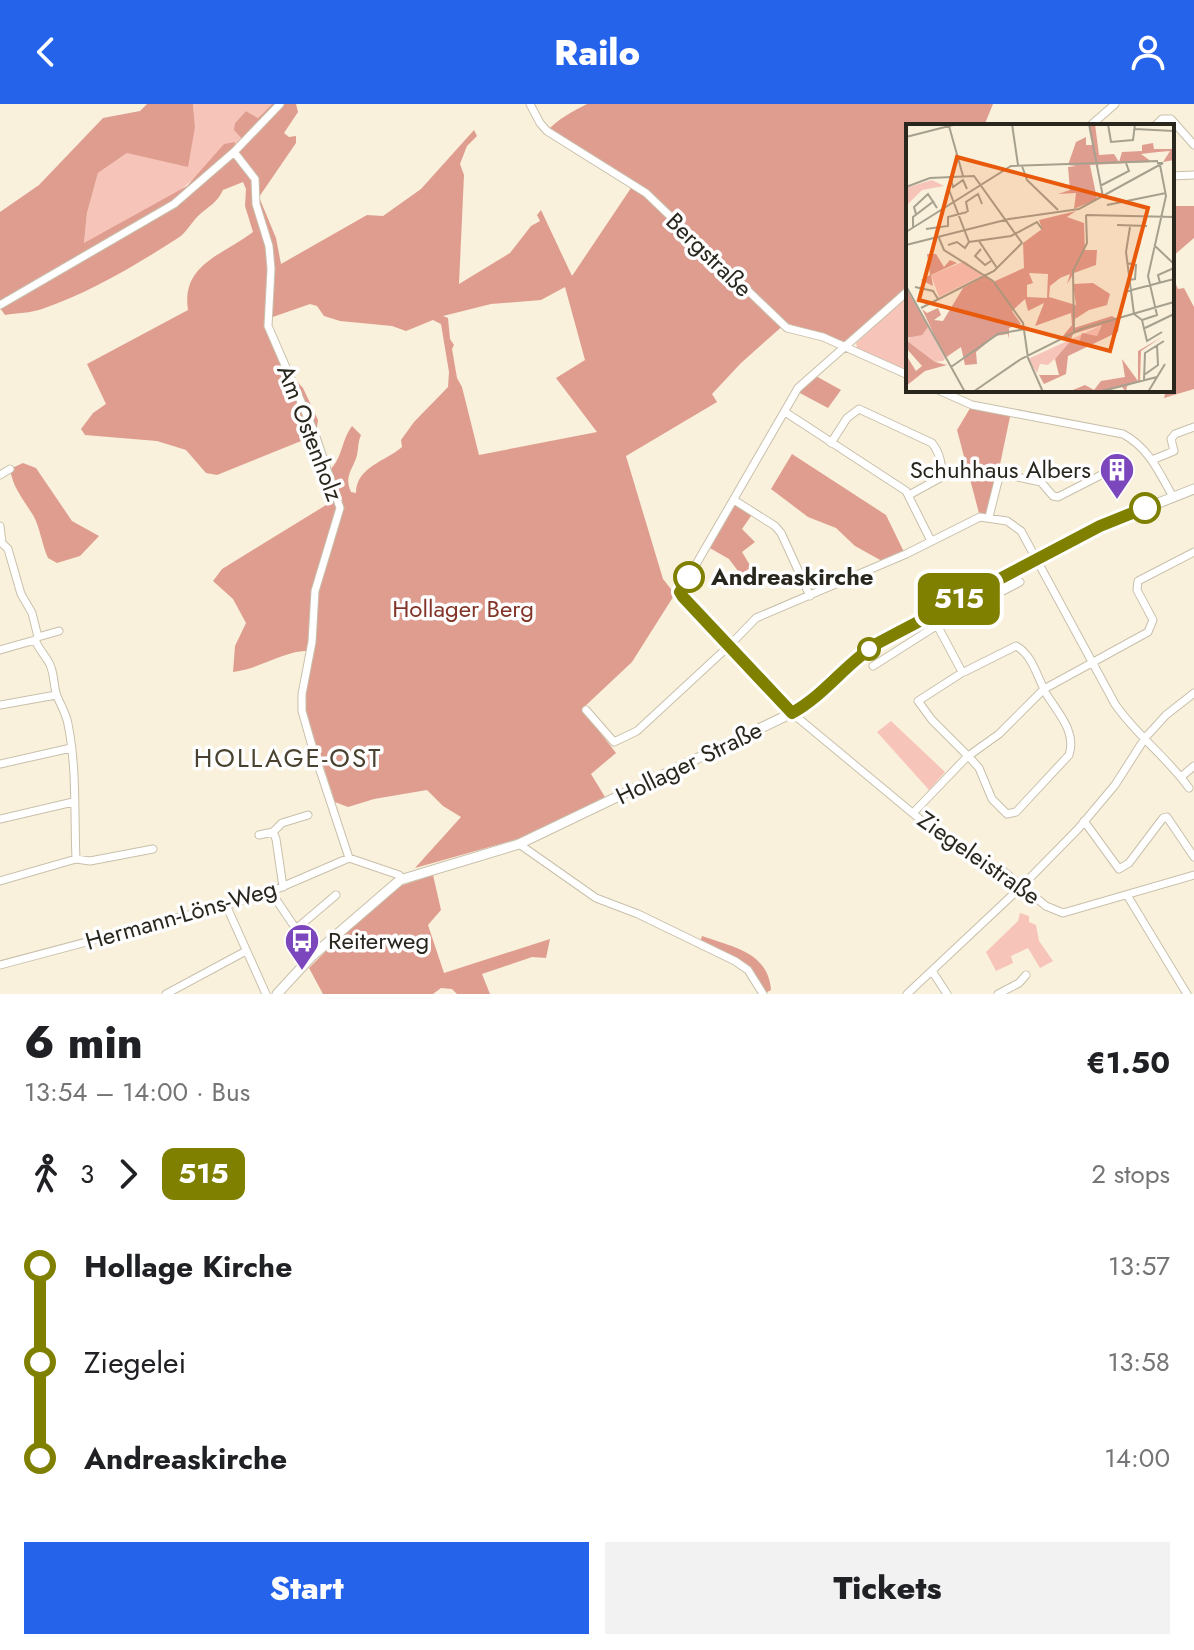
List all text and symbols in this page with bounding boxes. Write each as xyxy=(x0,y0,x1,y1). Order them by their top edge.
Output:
text: Railo xyxy=(554,26,640,78)
icon: back xyxy=(24,30,68,74)
icon: person xyxy=(1126,30,1170,74)
inset map xyxy=(906,124,1174,392)
street label: Bergstraße xyxy=(658,204,761,305)
street label: Am Ostenholz xyxy=(268,360,352,506)
building icon: Schuhhaus Albers xyxy=(1098,451,1136,501)
place label: Schuhhaus Albers xyxy=(910,452,1091,487)
unlabelled marker xyxy=(1130,493,1160,523)
place label: Andreaskirche xyxy=(710,559,874,594)
marker: Andreaskirche xyxy=(674,562,704,592)
line badge: 515 xyxy=(913,573,1005,625)
text: 515 xyxy=(934,578,984,619)
park label: Hollager Berg xyxy=(392,591,534,626)
unlabelled marker xyxy=(858,638,880,660)
street label: Hollager Straße xyxy=(610,712,768,813)
district label: HOLLAGE-OST xyxy=(194,739,382,777)
street label: Ziegeleistraße xyxy=(911,802,1048,913)
street label: Hermann-Löns-Weg xyxy=(81,870,281,959)
bus stop icon: Reiterweg xyxy=(283,922,321,972)
place label: Reiterweg xyxy=(328,923,429,958)
text: 6 min xyxy=(24,1011,143,1075)
text: €1.50 xyxy=(1086,1041,1170,1084)
text: 13:54 – 14:00 · Bus xyxy=(24,1073,250,1111)
icon: walk xyxy=(24,1152,68,1196)
icon: forward xyxy=(106,1152,150,1196)
text: 515 xyxy=(178,1153,229,1194)
text: 3 xyxy=(80,1155,94,1193)
text: 2 stops xyxy=(1091,1155,1170,1193)
text: Hollage Kirche xyxy=(84,1245,292,1288)
text: 13:57 xyxy=(1108,1247,1170,1285)
text: Ziegelei xyxy=(84,1341,186,1384)
text: 13:58 xyxy=(1107,1343,1170,1381)
text: Andreaskirche xyxy=(84,1437,287,1480)
text: 14:00 xyxy=(1104,1439,1170,1477)
button: Start xyxy=(24,1542,589,1634)
button: Tickets xyxy=(605,1542,1170,1634)

